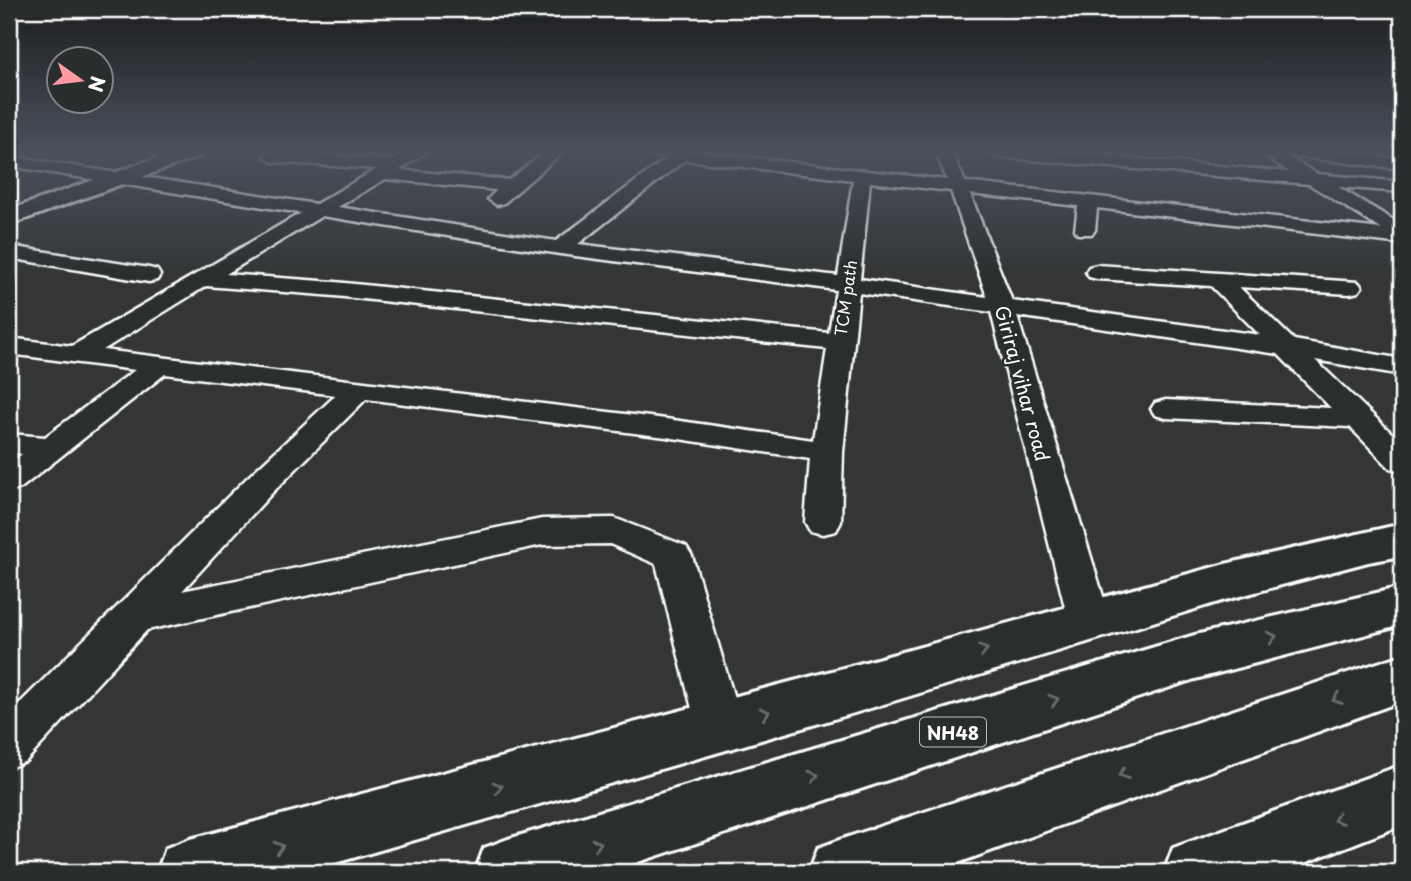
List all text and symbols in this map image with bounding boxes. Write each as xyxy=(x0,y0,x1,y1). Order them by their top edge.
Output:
north arrow xyxy=(46,46,116,116)
text: N xyxy=(82,74,113,95)
street label: TCM path xyxy=(828,258,862,338)
street label: Giriraj vihar road xyxy=(989,302,1057,464)
one-way arrow xyxy=(1266,631,1278,645)
one-way arrow xyxy=(977,644,989,659)
one-way arrow xyxy=(1332,691,1344,705)
one-way arrow xyxy=(1048,694,1060,709)
one-way arrow xyxy=(759,707,771,721)
road number: NH48 xyxy=(920,718,986,746)
one-way arrow xyxy=(1117,766,1129,780)
one-way arrow xyxy=(807,770,819,784)
one-way arrow xyxy=(492,780,504,795)
one-way arrow xyxy=(1333,811,1345,825)
one-way arrow xyxy=(590,838,602,853)
one-way arrow xyxy=(273,841,285,856)

